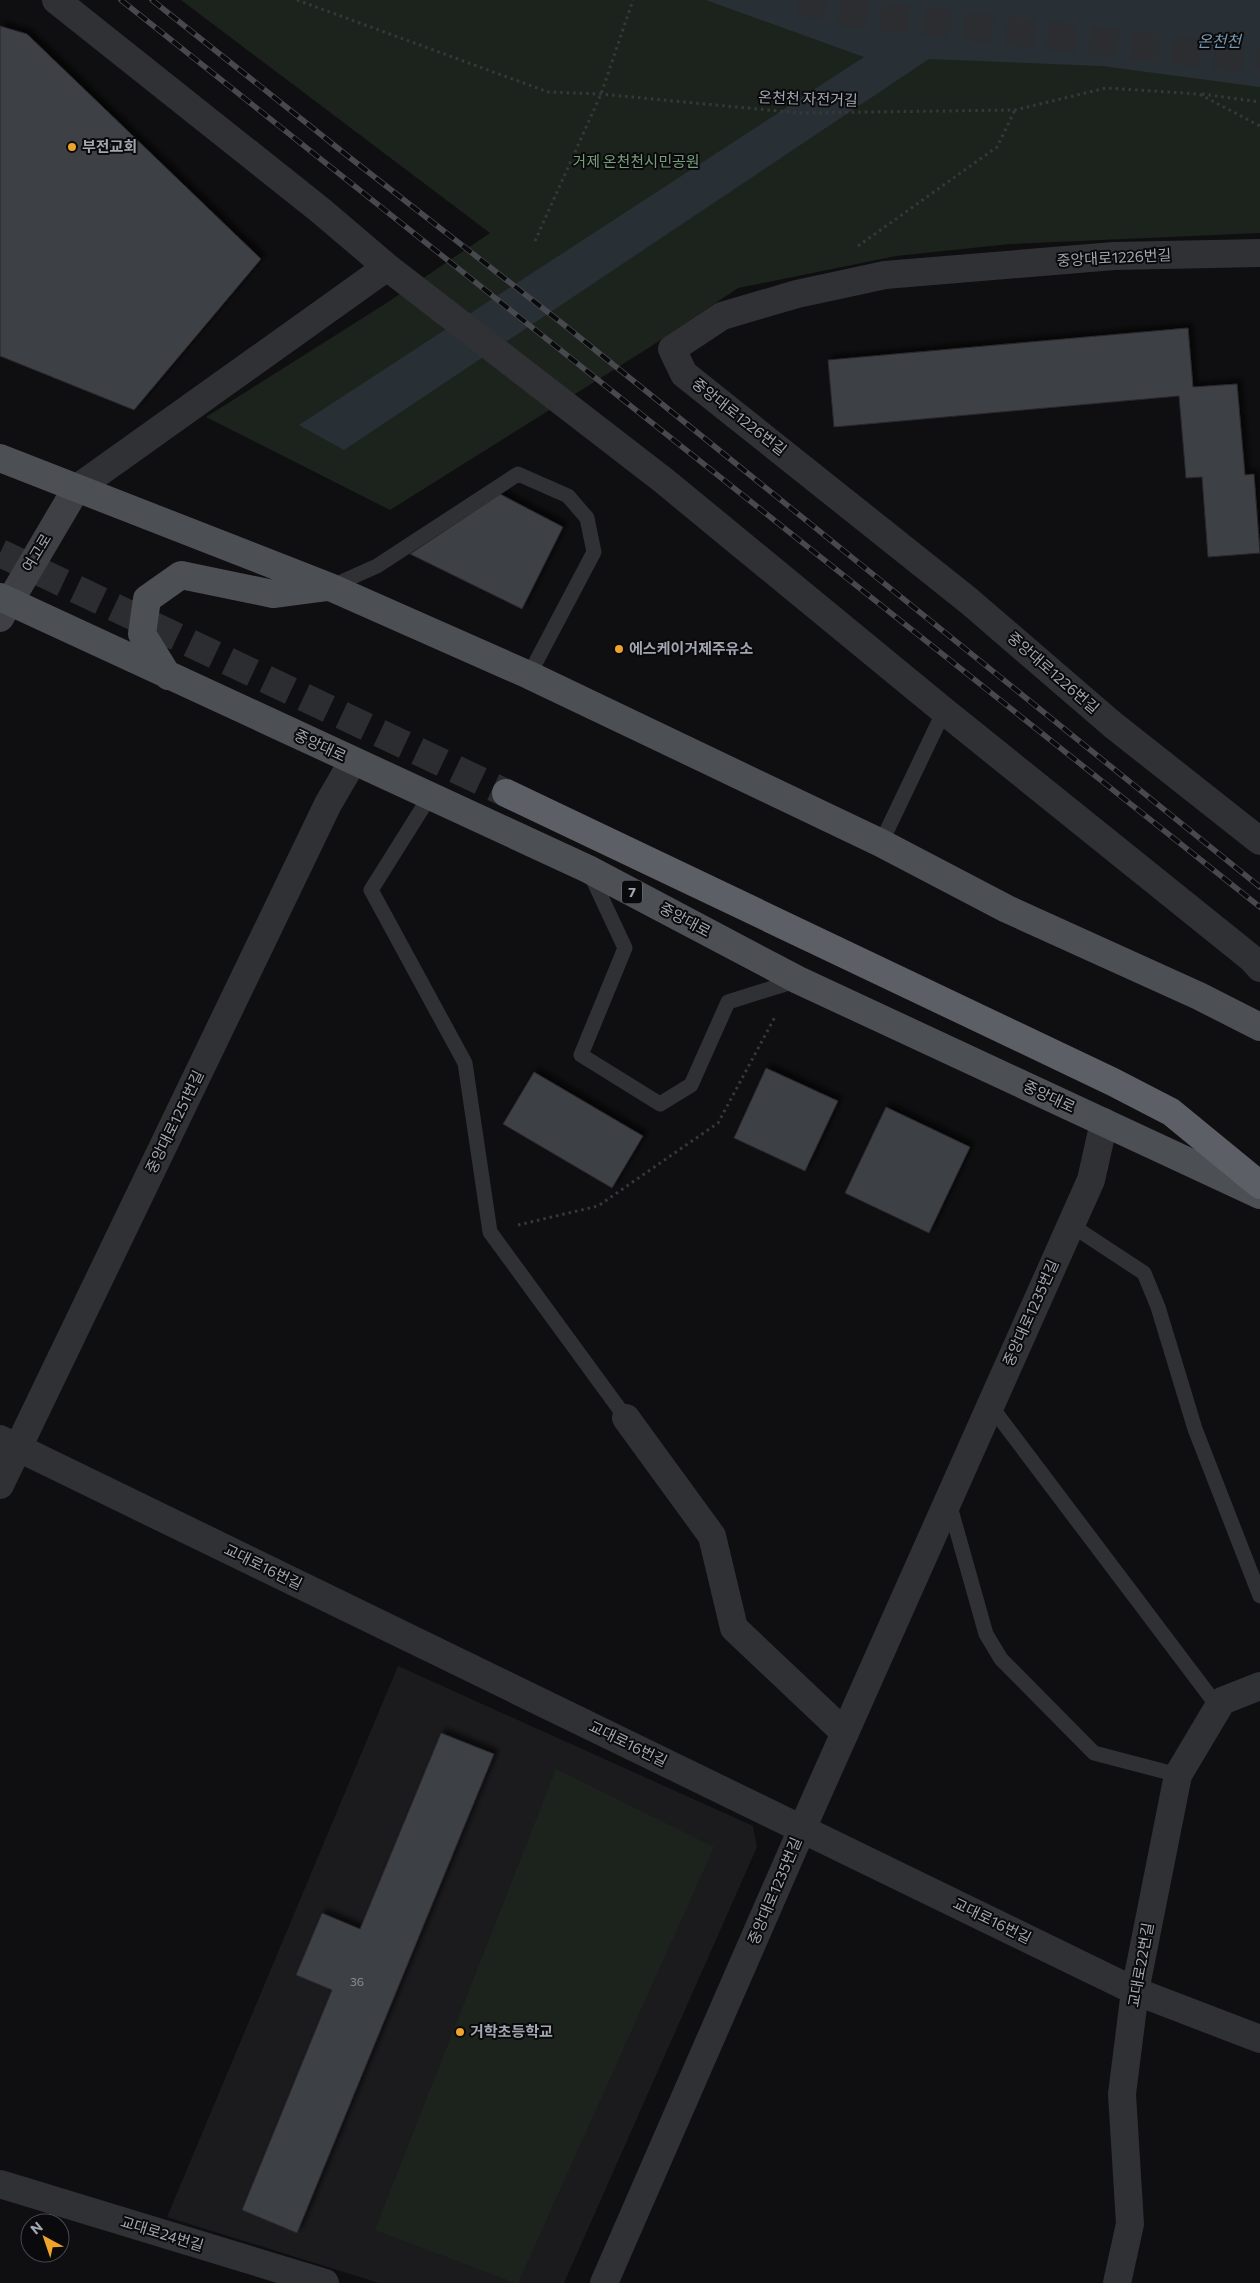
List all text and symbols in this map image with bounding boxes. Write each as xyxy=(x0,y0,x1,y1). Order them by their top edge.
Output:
water label: 온천천 xyxy=(1197,31,1243,50)
street label: 온천천 자전거길 xyxy=(758,87,858,109)
place label: 부전교회 xyxy=(82,137,137,155)
marker: 부전교회 xyxy=(66,141,78,153)
park label: 거제 온천천시민공원 xyxy=(572,152,700,170)
street label: 중앙대로1226번길 xyxy=(1056,245,1172,269)
street label: 중앙대로1226번길 xyxy=(689,374,790,459)
street label: 여고로 xyxy=(18,530,55,575)
street label: 중앙대로1226번길 xyxy=(1004,628,1103,717)
place label: 에스케이거제주유소 xyxy=(629,639,753,657)
marker: 에스케이거제주유소 xyxy=(613,643,625,655)
street label: 중앙대로 xyxy=(292,725,349,765)
road number: 7 xyxy=(622,880,642,904)
street label: 중앙대로 xyxy=(657,898,714,940)
street label: 중앙대로1251번길 xyxy=(141,1067,207,1176)
street label: 중앙대로 xyxy=(1021,1076,1078,1116)
street label: 중앙대로1235번길 xyxy=(999,1257,1062,1369)
street label: 교대로16번길 xyxy=(222,1539,305,1593)
street label: 교대로16번길 xyxy=(587,1716,670,1770)
street label: 중앙대로1235번길 xyxy=(743,1834,805,1947)
street label: 교대로16번길 xyxy=(951,1893,1034,1947)
street label: 교대로22번길 xyxy=(1124,1921,1156,2009)
house number: 36 xyxy=(350,1974,364,1988)
place label: 거학초등학교 xyxy=(470,2022,553,2040)
marker: 거학초등학교 xyxy=(454,2026,466,2038)
street label: 교대로24번길 xyxy=(119,2212,206,2254)
north arrow xyxy=(20,2213,70,2263)
text: N xyxy=(27,2218,46,2238)

